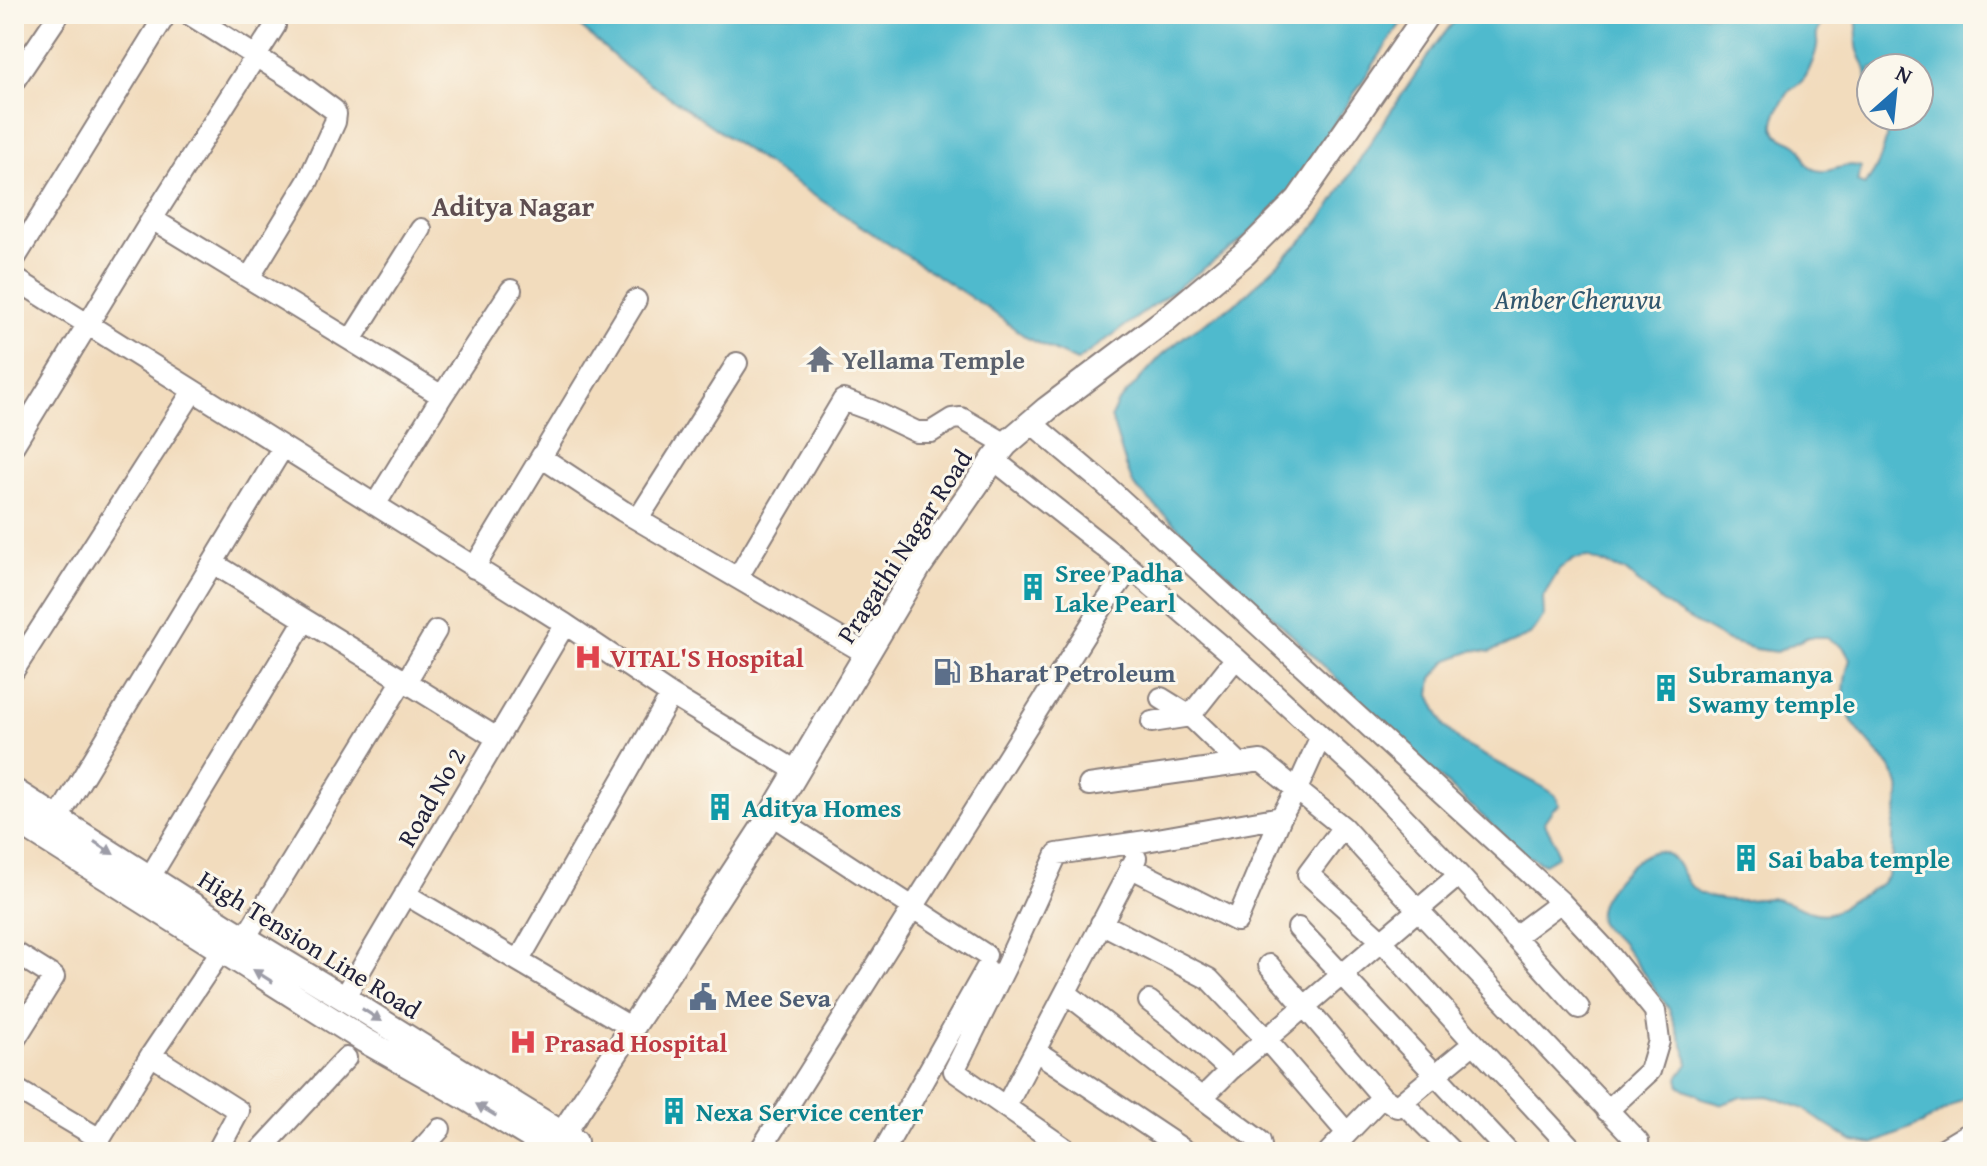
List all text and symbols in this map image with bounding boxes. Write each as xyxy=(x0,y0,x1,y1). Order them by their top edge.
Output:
north arrow xyxy=(1855,52,1935,132)
text: N xyxy=(1890,57,1918,92)
district label: Aditya Nagar xyxy=(432,185,594,226)
water label: Amber Cheruvu xyxy=(1493,278,1662,319)
place label: Yellama Temple xyxy=(842,340,1025,379)
temple icon: Yellama Temple xyxy=(805,344,835,374)
street label: Pragathi Nagar Road xyxy=(827,441,981,651)
place label: Sree Padha Lake Pearl xyxy=(1055,553,1184,622)
building icon: Sree Padha Lake Pearl xyxy=(1018,572,1048,602)
place label: VITAL'S Hospital xyxy=(610,638,804,677)
hospital icon: VITAL'S Hospital xyxy=(573,642,603,672)
place label: Bharat Petroleum xyxy=(969,653,1176,692)
place label: Subramanya Swamy temple xyxy=(1688,654,1855,723)
fuel station icon: Bharat Petroleum xyxy=(932,657,962,687)
building icon: Subramanya Swamy temple xyxy=(1651,673,1681,703)
street label: Road No 2 xyxy=(387,740,475,854)
place label: Aditya Homes xyxy=(742,788,902,827)
building icon: Aditya Homes xyxy=(705,792,735,822)
place label: Sai baba temple xyxy=(1768,839,1950,878)
one-way arrow xyxy=(93,840,114,855)
building icon: Sai baba temple xyxy=(1731,843,1761,873)
street label: High Tension Line Road xyxy=(191,860,429,1029)
one-way arrow xyxy=(252,969,273,984)
place label: Mee Seva xyxy=(725,978,832,1017)
public building icon: Mee Seva xyxy=(688,982,718,1012)
one-way arrow xyxy=(360,1007,383,1022)
place label: Prasad Hospital xyxy=(545,1023,727,1062)
hospital icon: Prasad Hospital xyxy=(508,1027,538,1057)
place label: Nexa Service center xyxy=(696,1092,924,1131)
building icon: Nexa Service center xyxy=(659,1096,689,1126)
one-way arrow xyxy=(475,1103,497,1117)

